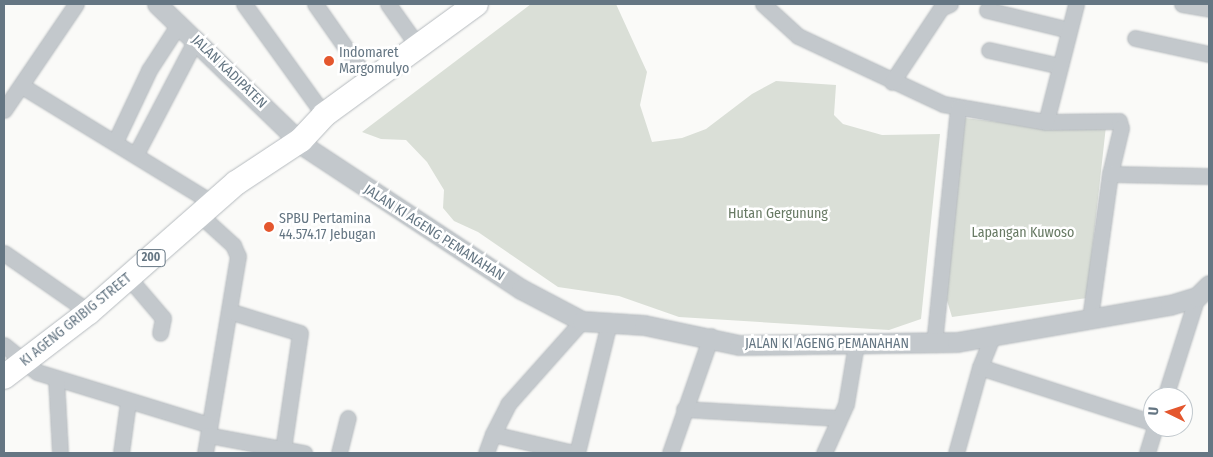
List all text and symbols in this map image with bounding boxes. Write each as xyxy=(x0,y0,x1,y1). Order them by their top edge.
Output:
street label: JALAN KADIPATEN xyxy=(188,32,270,112)
place label: Indomaret Margomulyo xyxy=(339,45,409,78)
marker: Indomaret Margomulyo xyxy=(323,55,335,67)
street label: JALAN KI AGENG PEMANAHAN xyxy=(361,181,507,285)
park label: Hutan Gergunung xyxy=(728,206,828,222)
place label: SPBU Pertamina 44.574.17 Jebugan xyxy=(279,211,376,243)
marker: SPBU Pertamina 44.574.17 Jebugan xyxy=(263,221,275,233)
park label: Lapangan Kuwoso xyxy=(972,225,1074,241)
road number: 200 xyxy=(136,248,166,268)
street label: KI AGENG GRIBIG STREET xyxy=(17,270,135,370)
street label: JALAN KI AGENG PEMANAHAN xyxy=(745,336,909,352)
north arrow xyxy=(1143,387,1193,437)
text: U xyxy=(1145,406,1162,416)

